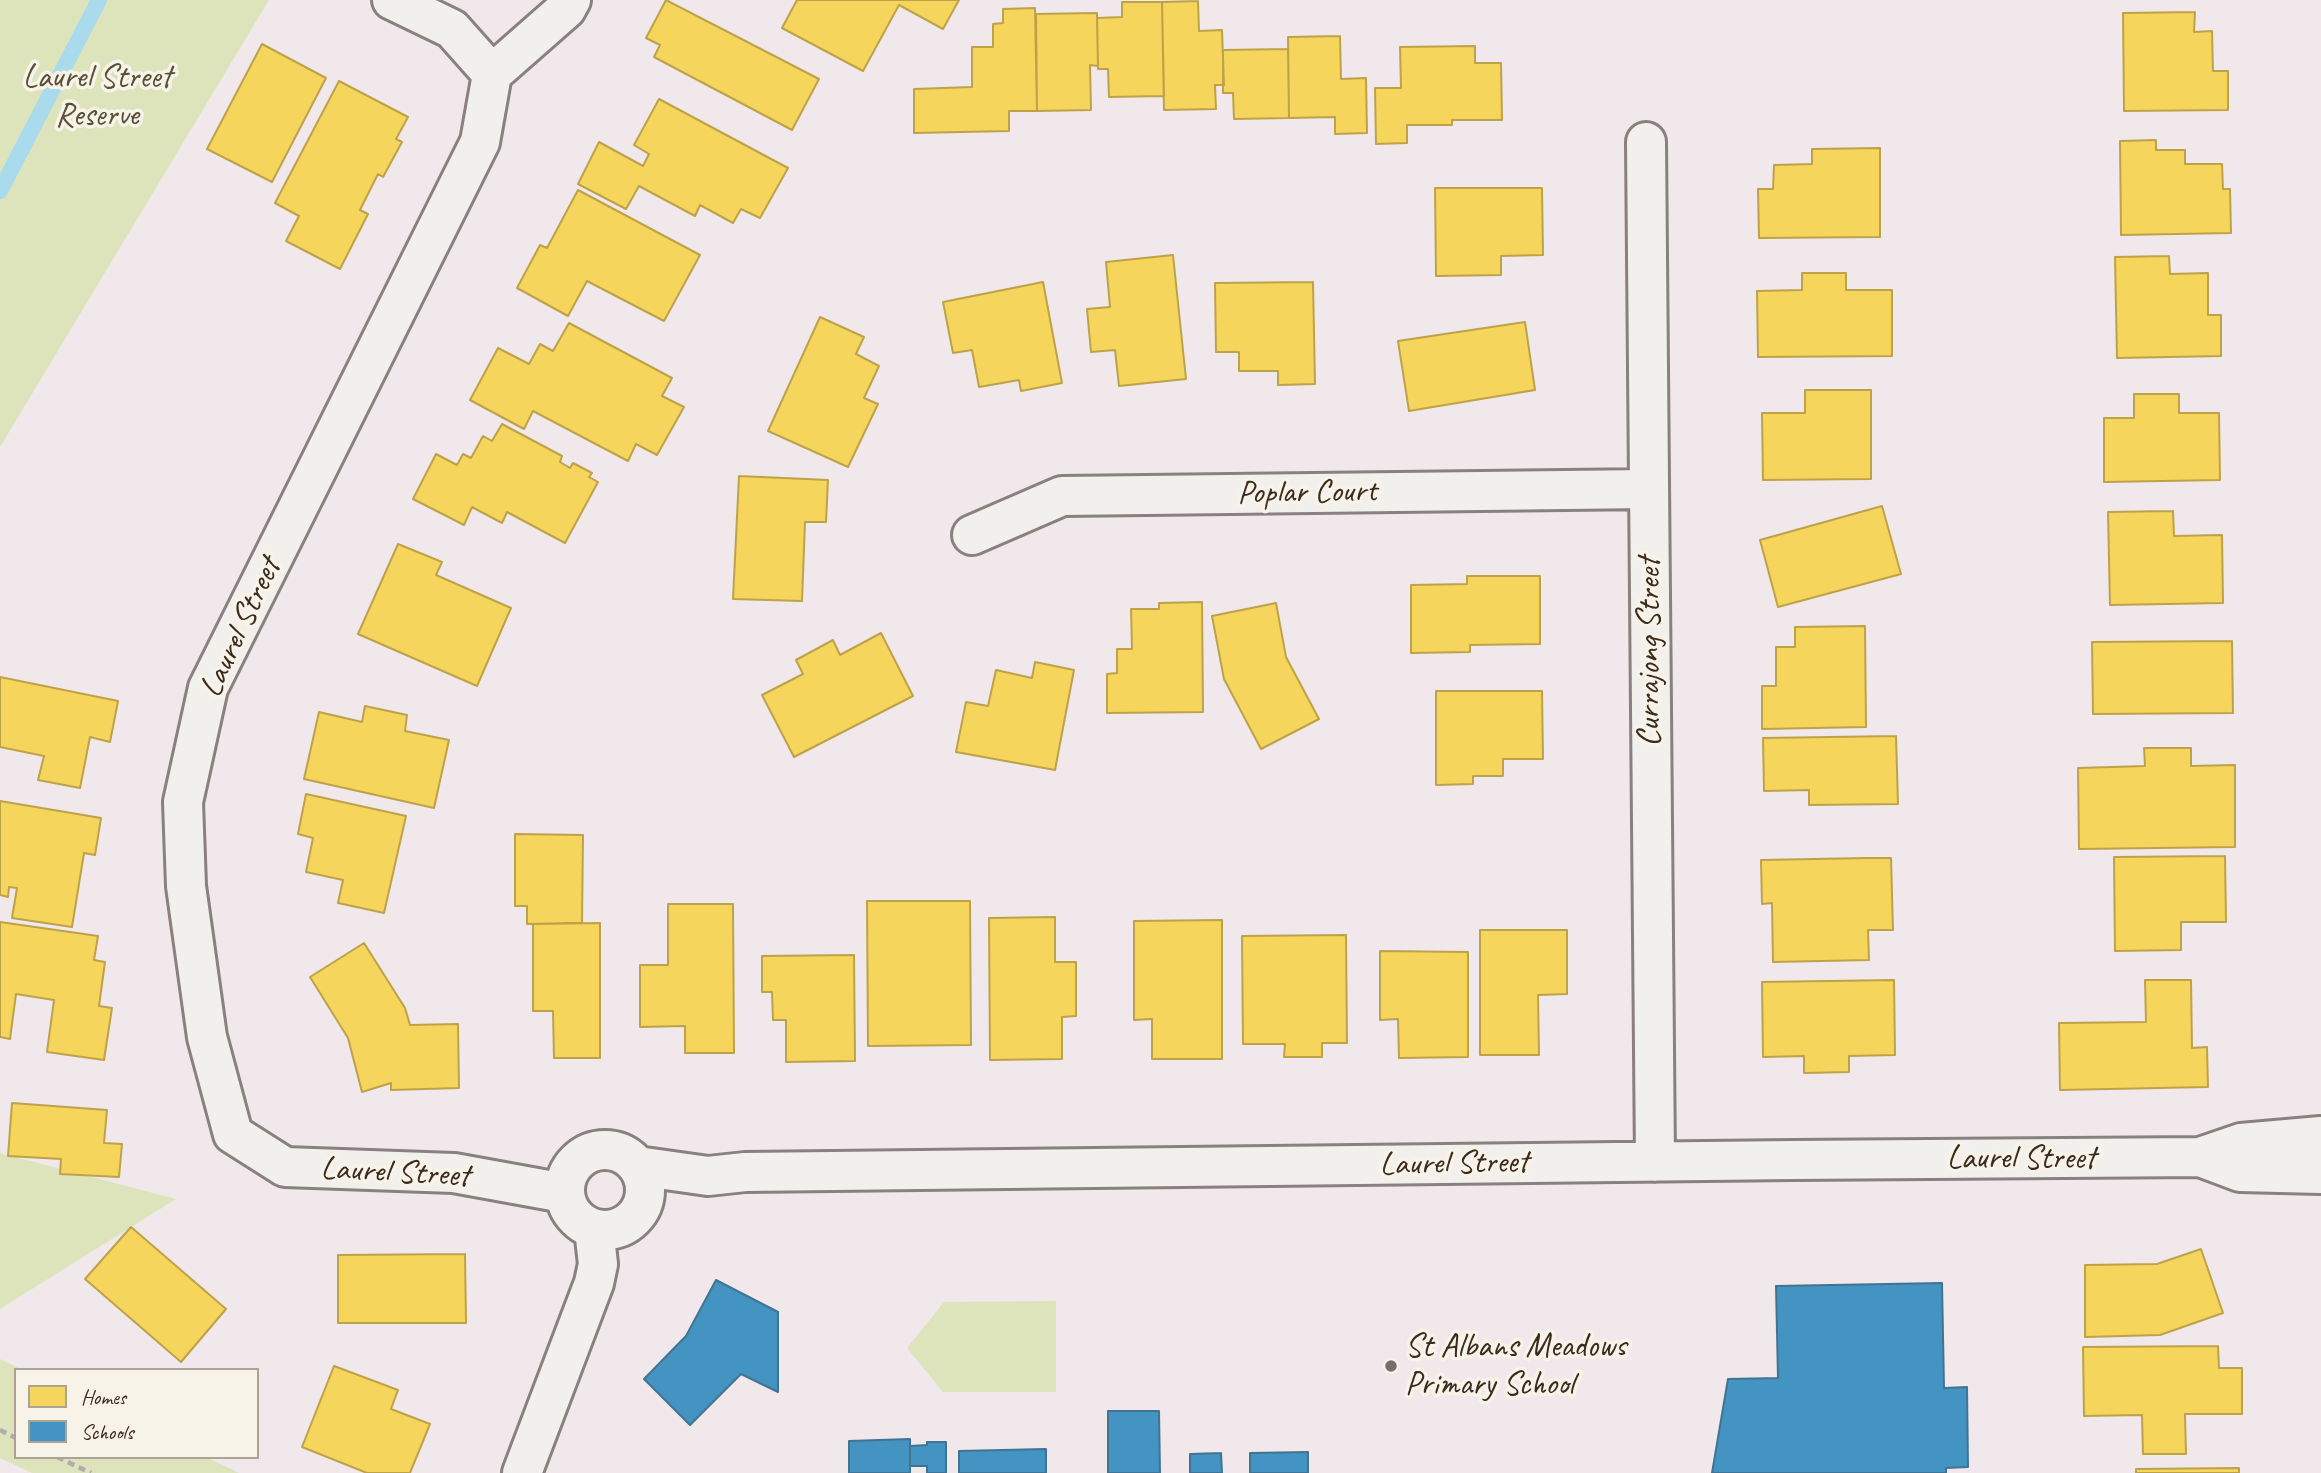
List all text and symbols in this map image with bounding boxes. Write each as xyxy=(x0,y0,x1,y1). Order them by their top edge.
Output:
park label: Laurel Street Reserve xyxy=(23,58,171,136)
street label: Poplar Court xyxy=(1237,472,1377,514)
street label: Laurel Street xyxy=(192,552,290,704)
street label: Currajong Street xyxy=(1630,557,1670,747)
street label: Laurel Street xyxy=(1947,1139,2095,1179)
street label: Laurel Street xyxy=(1379,1143,1529,1185)
street label: Laurel Street xyxy=(320,1149,470,1197)
place label: St Albans Meadows Primary School xyxy=(1405,1327,1626,1405)
marker: St Albans Meadows Primary School xyxy=(1383,1358,1399,1374)
legend xyxy=(14,1368,259,1459)
text: Homes xyxy=(81,1384,126,1410)
text: Schools xyxy=(81,1419,133,1445)

